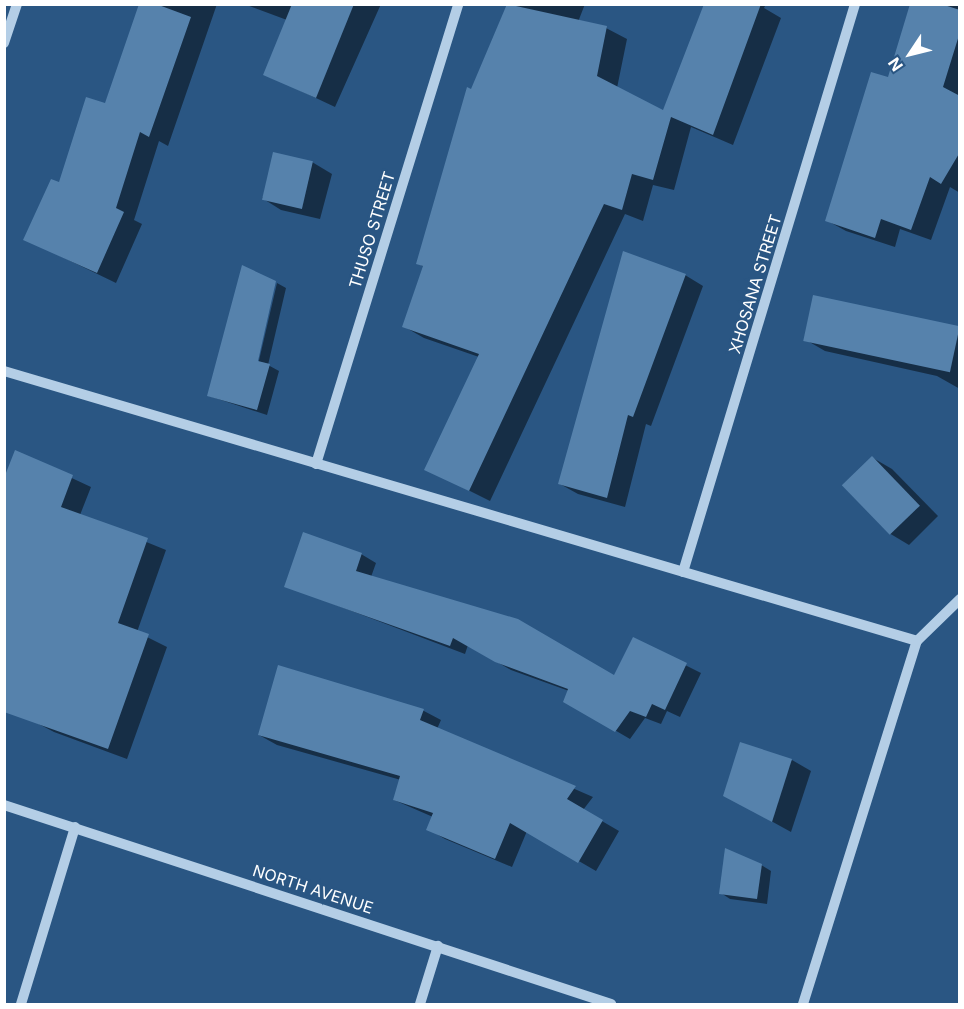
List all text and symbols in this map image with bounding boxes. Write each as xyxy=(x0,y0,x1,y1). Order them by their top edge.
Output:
north arrow xyxy=(880,24,940,84)
text: N xyxy=(884,54,907,75)
street label: THUSO STREET xyxy=(345,169,399,291)
street label: XHOSANA STREET xyxy=(725,212,785,356)
street label: NORTH AVENUE xyxy=(250,860,376,918)

